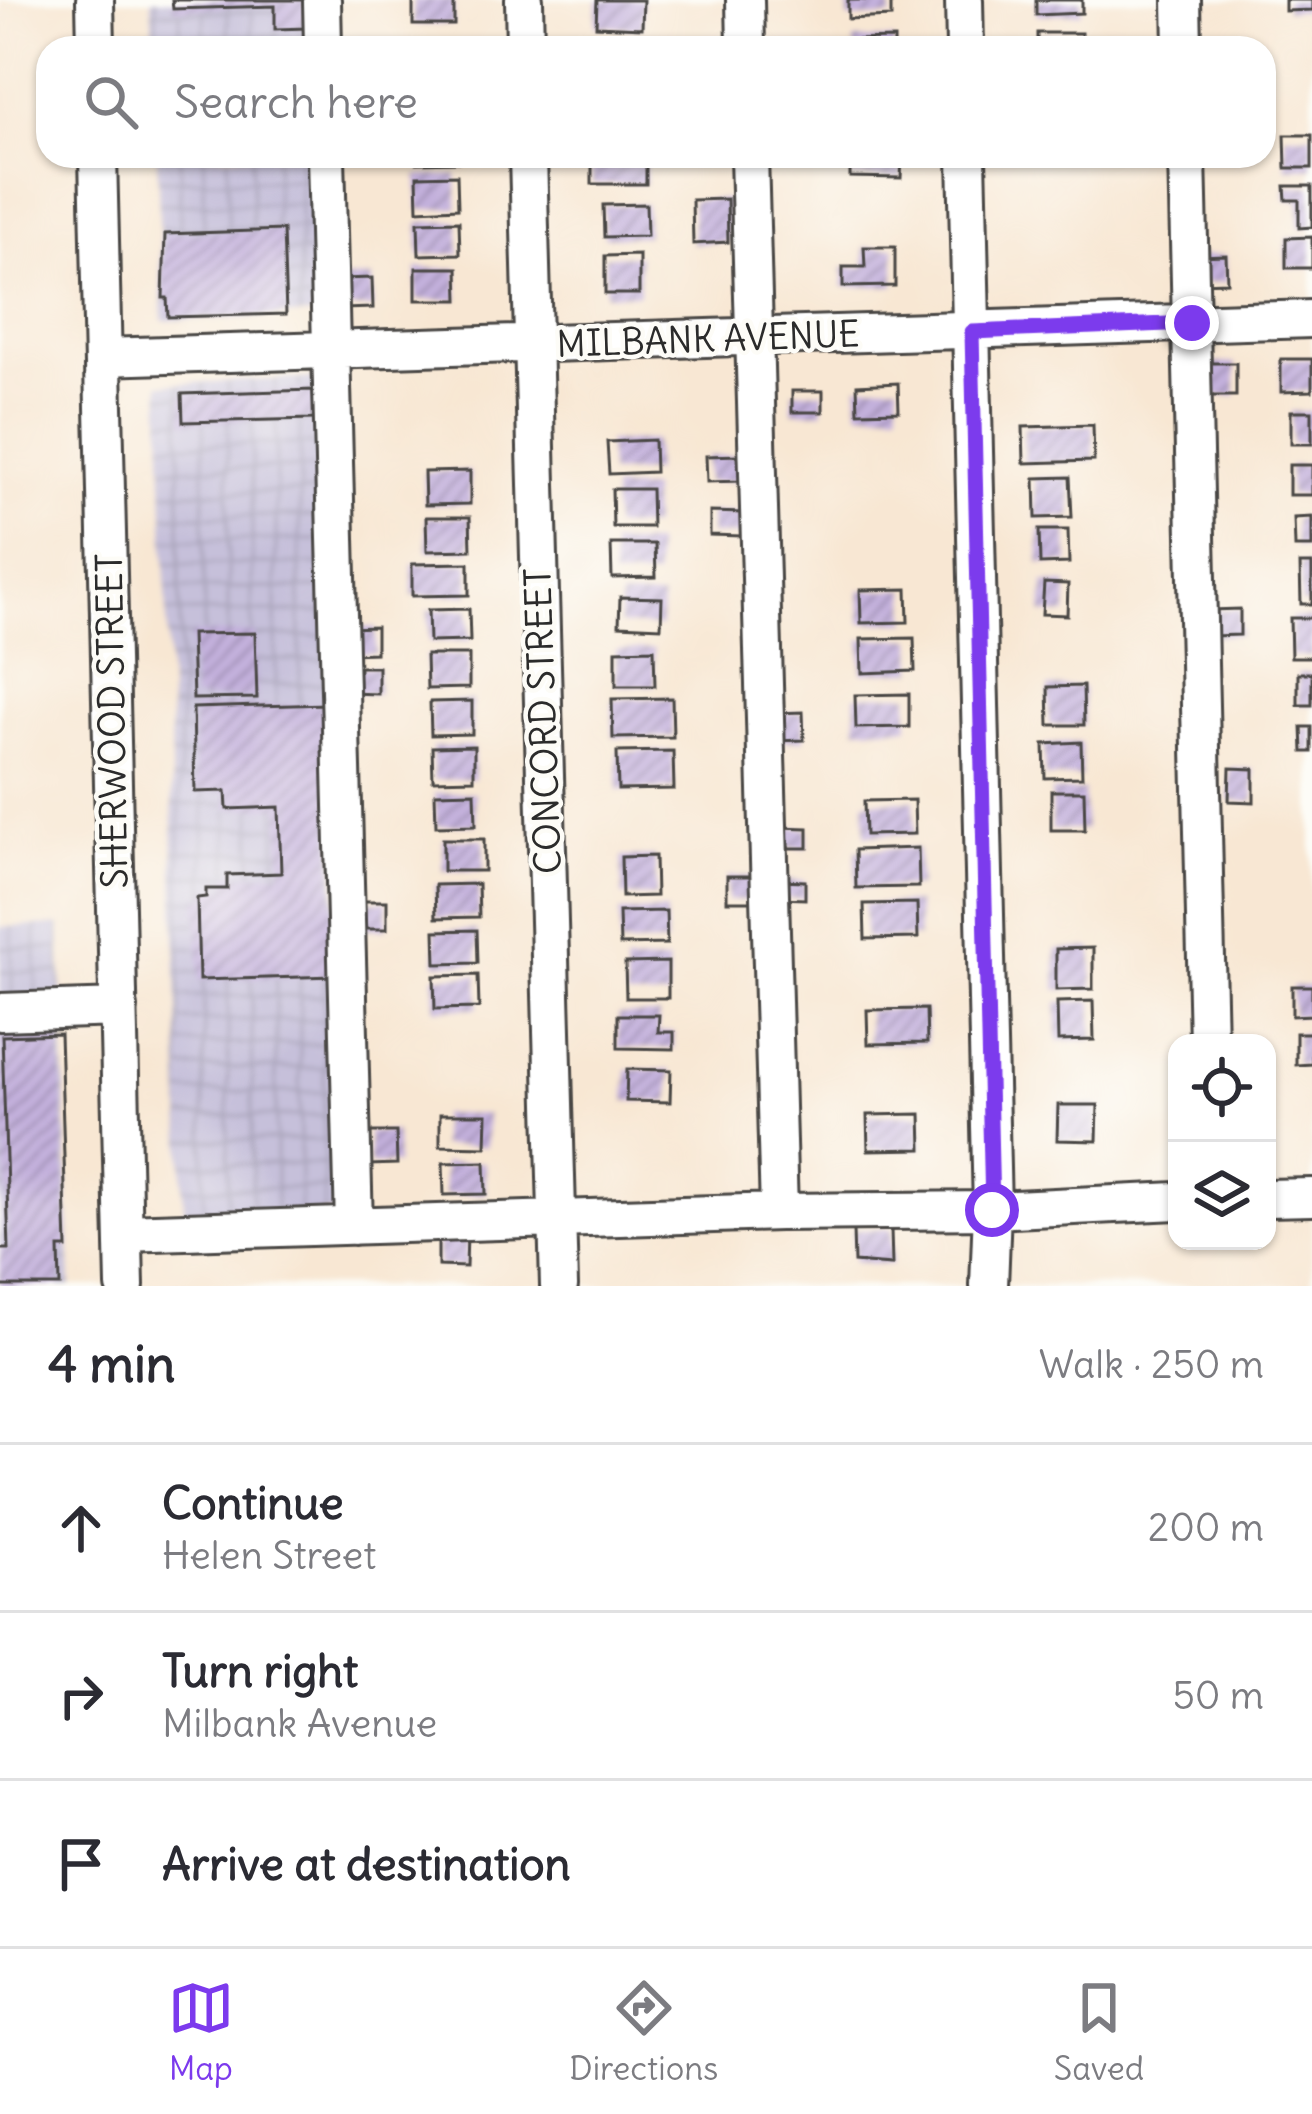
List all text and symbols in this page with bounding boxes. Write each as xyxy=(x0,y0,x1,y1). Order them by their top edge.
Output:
search box xyxy=(36,36,1276,168)
icon: search xyxy=(78,69,144,135)
text: Search here xyxy=(174,74,418,130)
route end xyxy=(1165,296,1219,350)
street label: MILBANK AVENUE xyxy=(556,311,860,367)
street label: SHERWOOD STREET xyxy=(87,553,137,889)
street label: CONCORD STREET xyxy=(515,567,571,875)
map controls xyxy=(1168,1034,1276,1250)
button: locate xyxy=(1168,1034,1276,1142)
button: layers xyxy=(1168,1142,1276,1250)
route start xyxy=(965,1183,1019,1237)
text: 4 min xyxy=(48,1332,175,1396)
text: Walk · 250 m xyxy=(1039,1340,1264,1389)
text: Continue xyxy=(162,1475,344,1531)
icon: ahead xyxy=(48,1495,114,1561)
text: 200 m xyxy=(1148,1503,1264,1552)
text: Helen Street xyxy=(162,1531,376,1580)
text: Turn right xyxy=(162,1643,358,1699)
icon: right xyxy=(48,1663,114,1729)
text: 50 m xyxy=(1172,1671,1264,1720)
text: Milbank Avenue xyxy=(162,1699,437,1748)
icon: arrive xyxy=(48,1831,114,1897)
text: Arrive at destination xyxy=(162,1836,571,1892)
tab: Map xyxy=(168,1975,234,2089)
tab: Directions xyxy=(569,1975,718,2089)
tab: Saved xyxy=(1054,1975,1144,2089)

